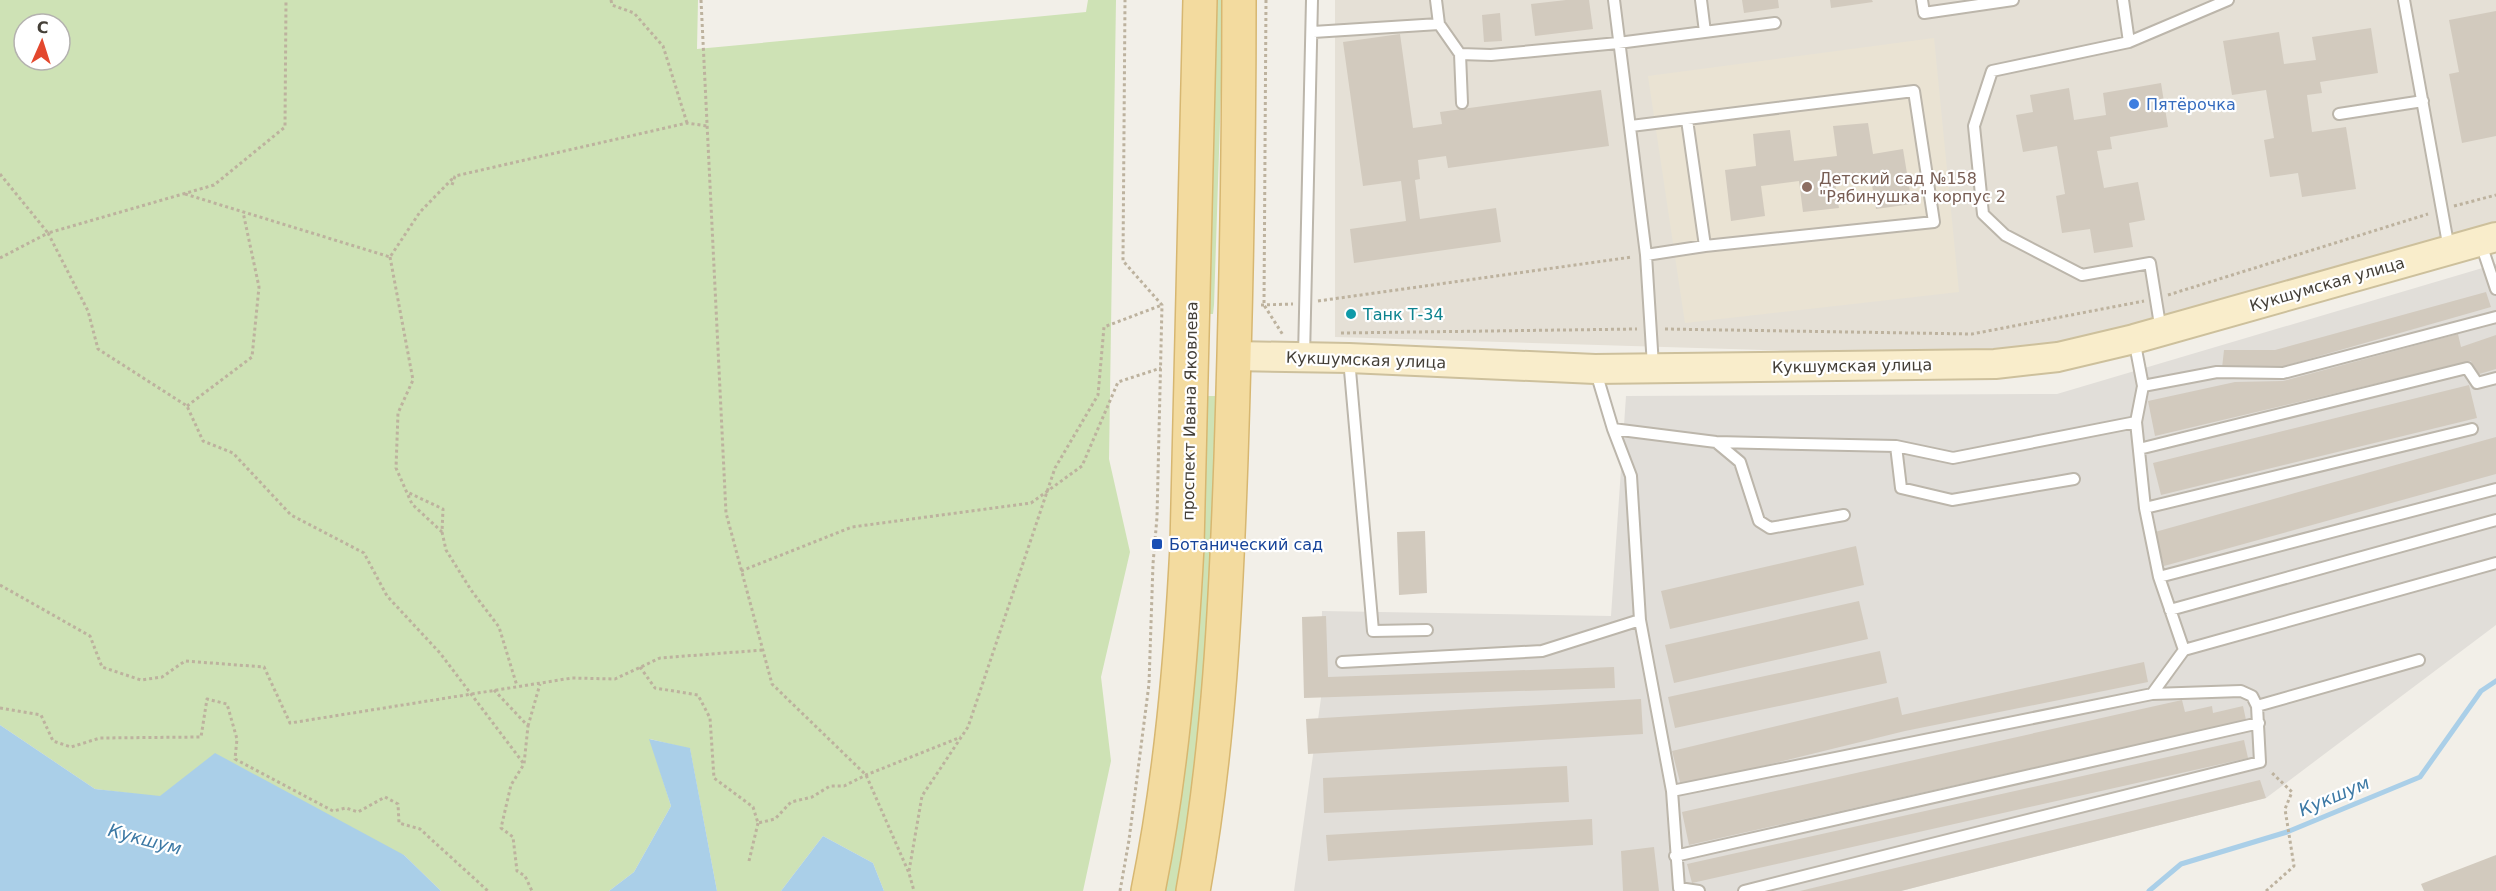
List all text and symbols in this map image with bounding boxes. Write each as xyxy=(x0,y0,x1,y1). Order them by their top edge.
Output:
north arrow xyxy=(12,12,72,72)
text: С xyxy=(36,18,49,37)
place label: Пятёрочка xyxy=(2146,95,2236,114)
marker: Пятёрочка xyxy=(2127,97,2141,111)
place label: Детский сад №158 "Рябинушка" корпус 2 xyxy=(1819,169,2006,206)
marker: Детский сад №158 "Рябинушка" корпус 2 xyxy=(1800,180,1814,194)
street label: Кукшумская улица xyxy=(2247,253,2407,315)
street label: проспект Ивана Яковлева xyxy=(1179,301,1201,521)
place label: Танк Т-34 xyxy=(1362,305,1444,324)
marker: Танк Т-34 xyxy=(1344,307,1358,321)
street label: Кукшумская улица xyxy=(1285,348,1447,372)
street label: Кукшумская улица xyxy=(1772,355,1932,377)
place label: Ботанический сад xyxy=(1169,535,1323,554)
marker: Ботанический сад xyxy=(1150,537,1164,551)
water label: Кукшум xyxy=(2295,772,2373,820)
water label: Кукшум xyxy=(106,819,184,859)

